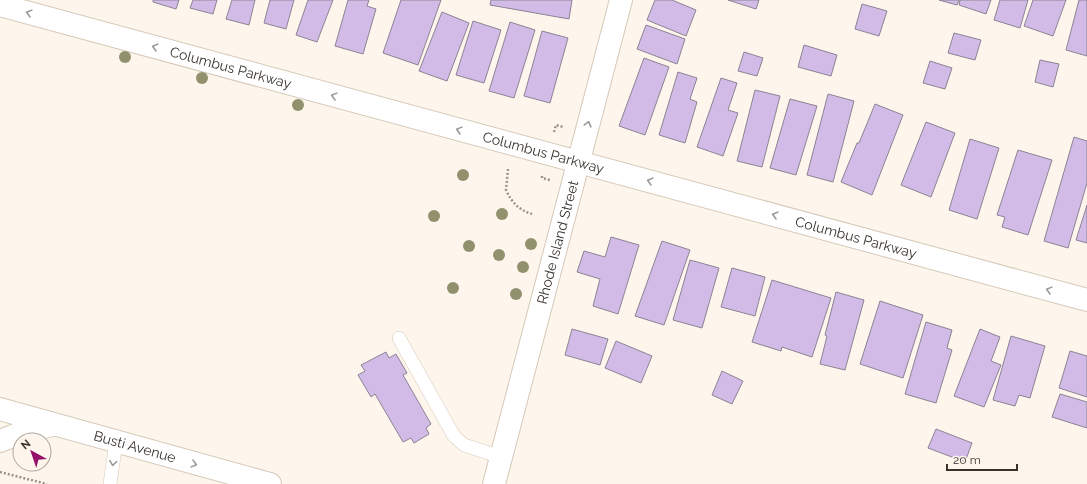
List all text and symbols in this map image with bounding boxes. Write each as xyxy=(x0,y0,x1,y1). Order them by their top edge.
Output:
one-way arrow xyxy=(26,9,32,17)
one-way arrow xyxy=(151,43,158,52)
street label: Columbus Parkway xyxy=(168,43,294,92)
one-way arrow xyxy=(331,92,337,100)
one-way arrow xyxy=(583,121,592,128)
one-way arrow xyxy=(456,126,463,135)
street label: Columbus Parkway xyxy=(481,128,606,177)
street label: Rhode Island Street xyxy=(534,178,581,306)
one-way arrow xyxy=(647,178,653,186)
one-way arrow xyxy=(772,212,779,220)
street label: Columbus Parkway xyxy=(794,213,919,262)
one-way arrow xyxy=(1046,286,1053,295)
street label: Busti Avenue xyxy=(92,427,178,465)
north arrow xyxy=(12,432,52,472)
text: N xyxy=(18,437,33,452)
scale bar xyxy=(947,446,1017,472)
text: 20 m xyxy=(953,453,981,467)
one-way arrow xyxy=(191,459,198,467)
one-way arrow xyxy=(109,460,118,466)

